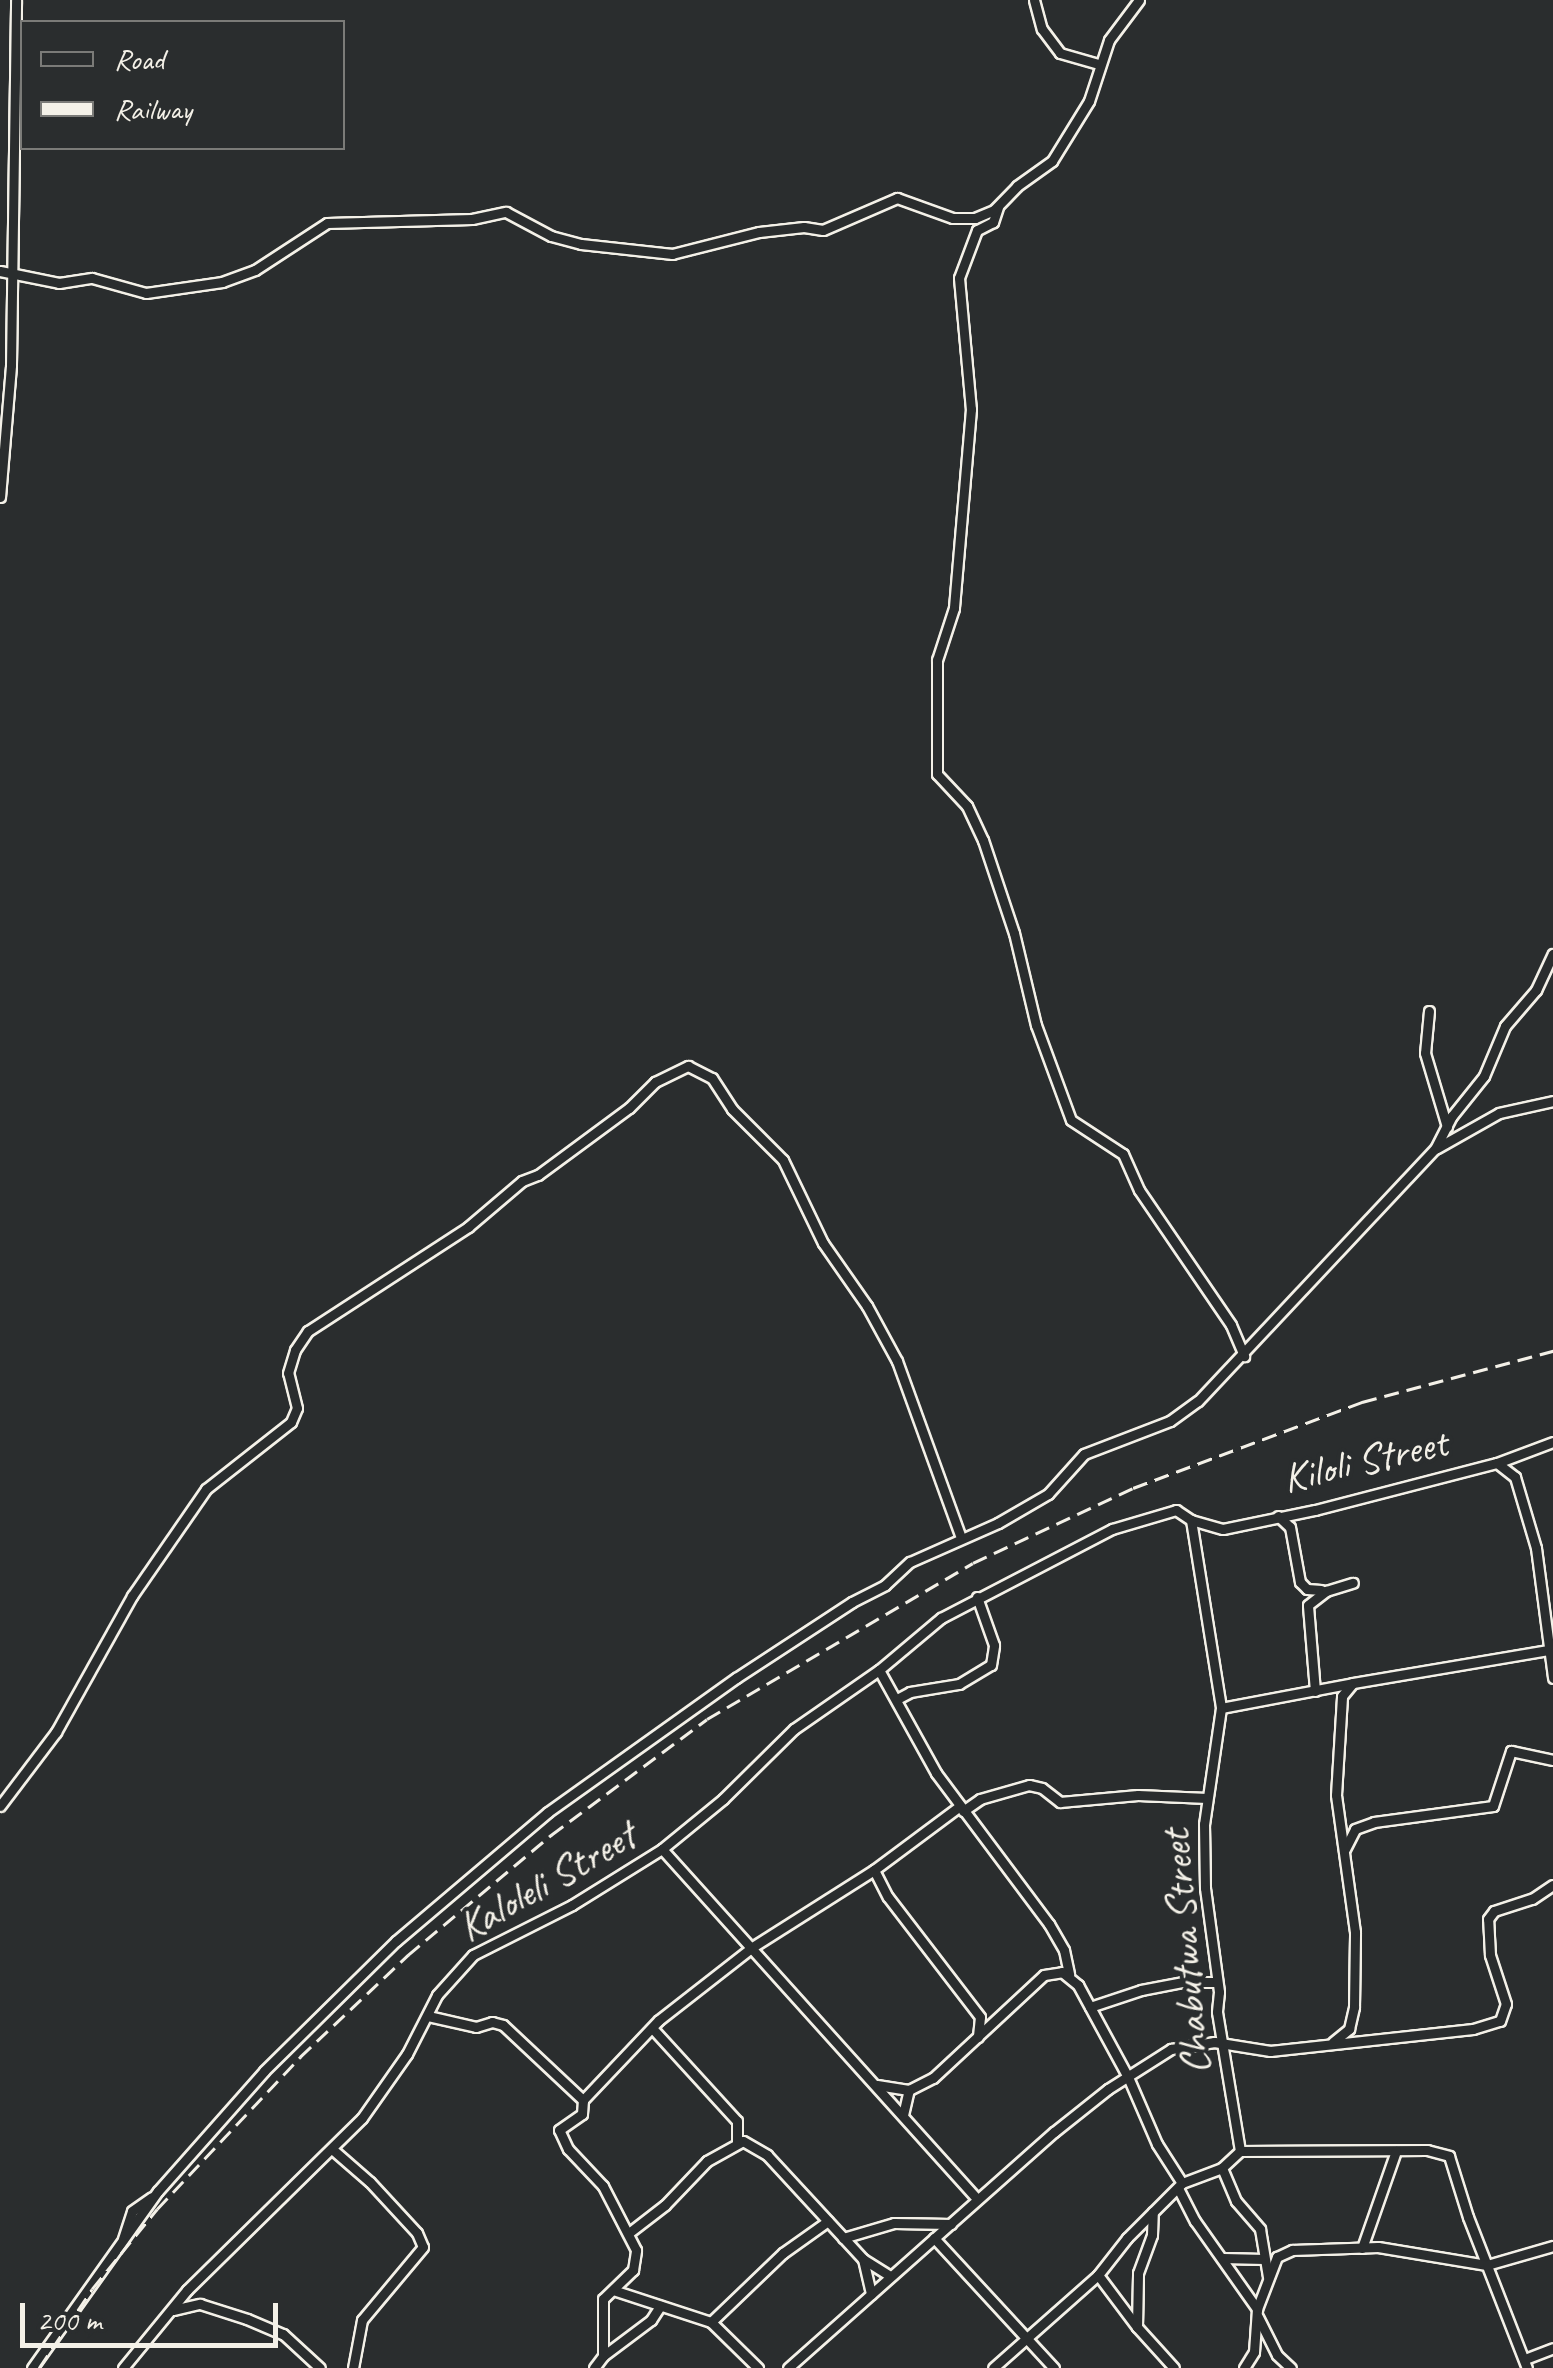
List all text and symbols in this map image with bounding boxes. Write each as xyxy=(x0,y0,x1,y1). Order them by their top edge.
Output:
legend xyxy=(20,20,345,150)
text: Road xyxy=(114,40,164,78)
text: Railway xyxy=(114,90,192,128)
street label: Kiloli Street xyxy=(1278,1418,1452,1504)
street label: Kaloleli Street xyxy=(449,1811,645,1953)
street label: Chabutwa Street xyxy=(1150,1827,1222,2077)
scale bar xyxy=(25,2283,282,2345)
text: 200 m xyxy=(37,2301,102,2339)

